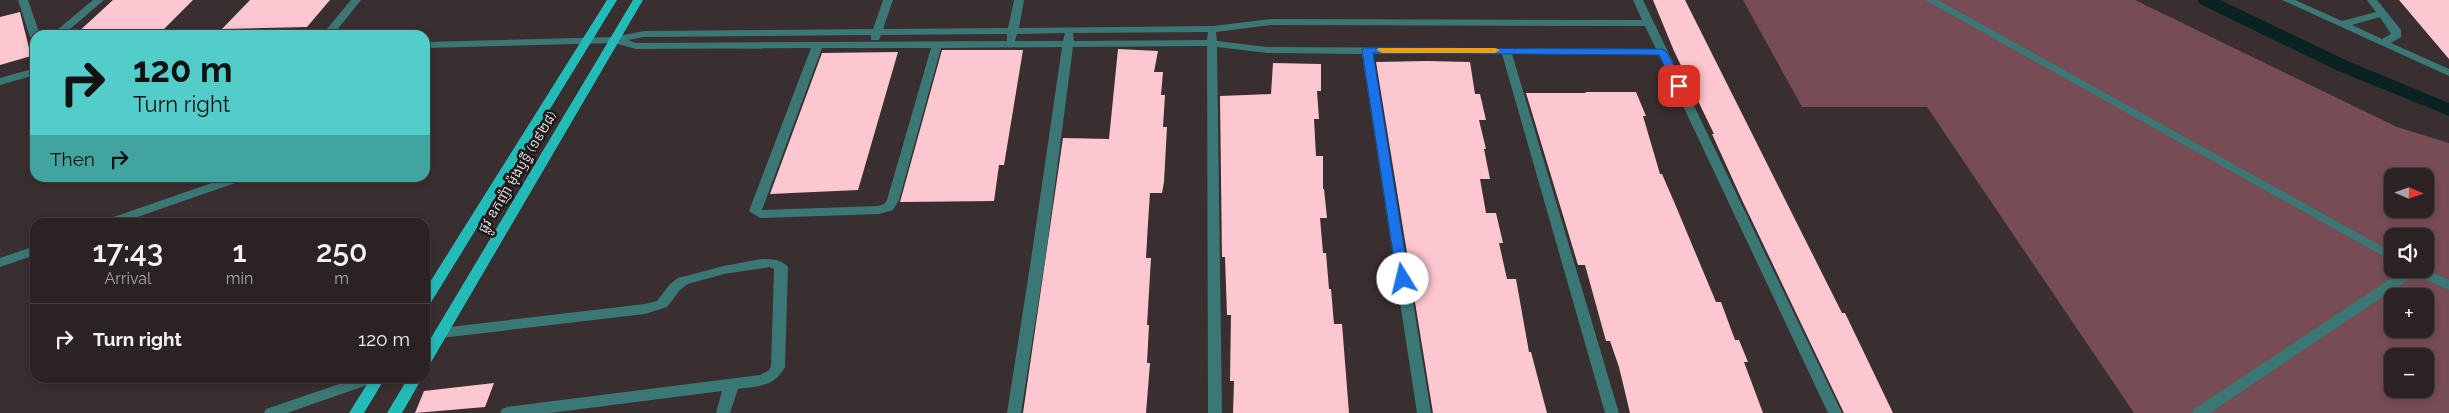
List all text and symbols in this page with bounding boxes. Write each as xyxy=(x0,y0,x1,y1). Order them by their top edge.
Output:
text: 120 m xyxy=(133,49,233,90)
icon: right xyxy=(50,50,115,115)
pin xyxy=(1658,65,1700,107)
icon: arrive xyxy=(1665,72,1693,100)
text: Turn right xyxy=(133,91,230,117)
street label: ផ្លូវ ឧកញ៉ា ម៉ុងឫទ្ធី (១៩២៨) xyxy=(474,108,563,238)
icon: right xyxy=(105,145,133,173)
text: Then xyxy=(50,148,95,170)
north arrow xyxy=(2384,168,2434,218)
map controls xyxy=(2384,168,2434,398)
button: sound xyxy=(2384,228,2434,278)
text: 17:43 xyxy=(93,234,163,269)
text: 1 xyxy=(233,234,247,269)
text: 250 xyxy=(316,234,367,269)
position arrow xyxy=(1376,252,1428,304)
text: Arrival xyxy=(104,269,151,288)
text: min xyxy=(226,269,253,288)
text: m xyxy=(334,269,349,288)
button: + xyxy=(2384,288,2434,338)
icon: right xyxy=(50,325,78,353)
text: Turn right xyxy=(93,328,182,350)
text: 120 m xyxy=(358,328,410,350)
button: − xyxy=(2384,348,2434,398)

